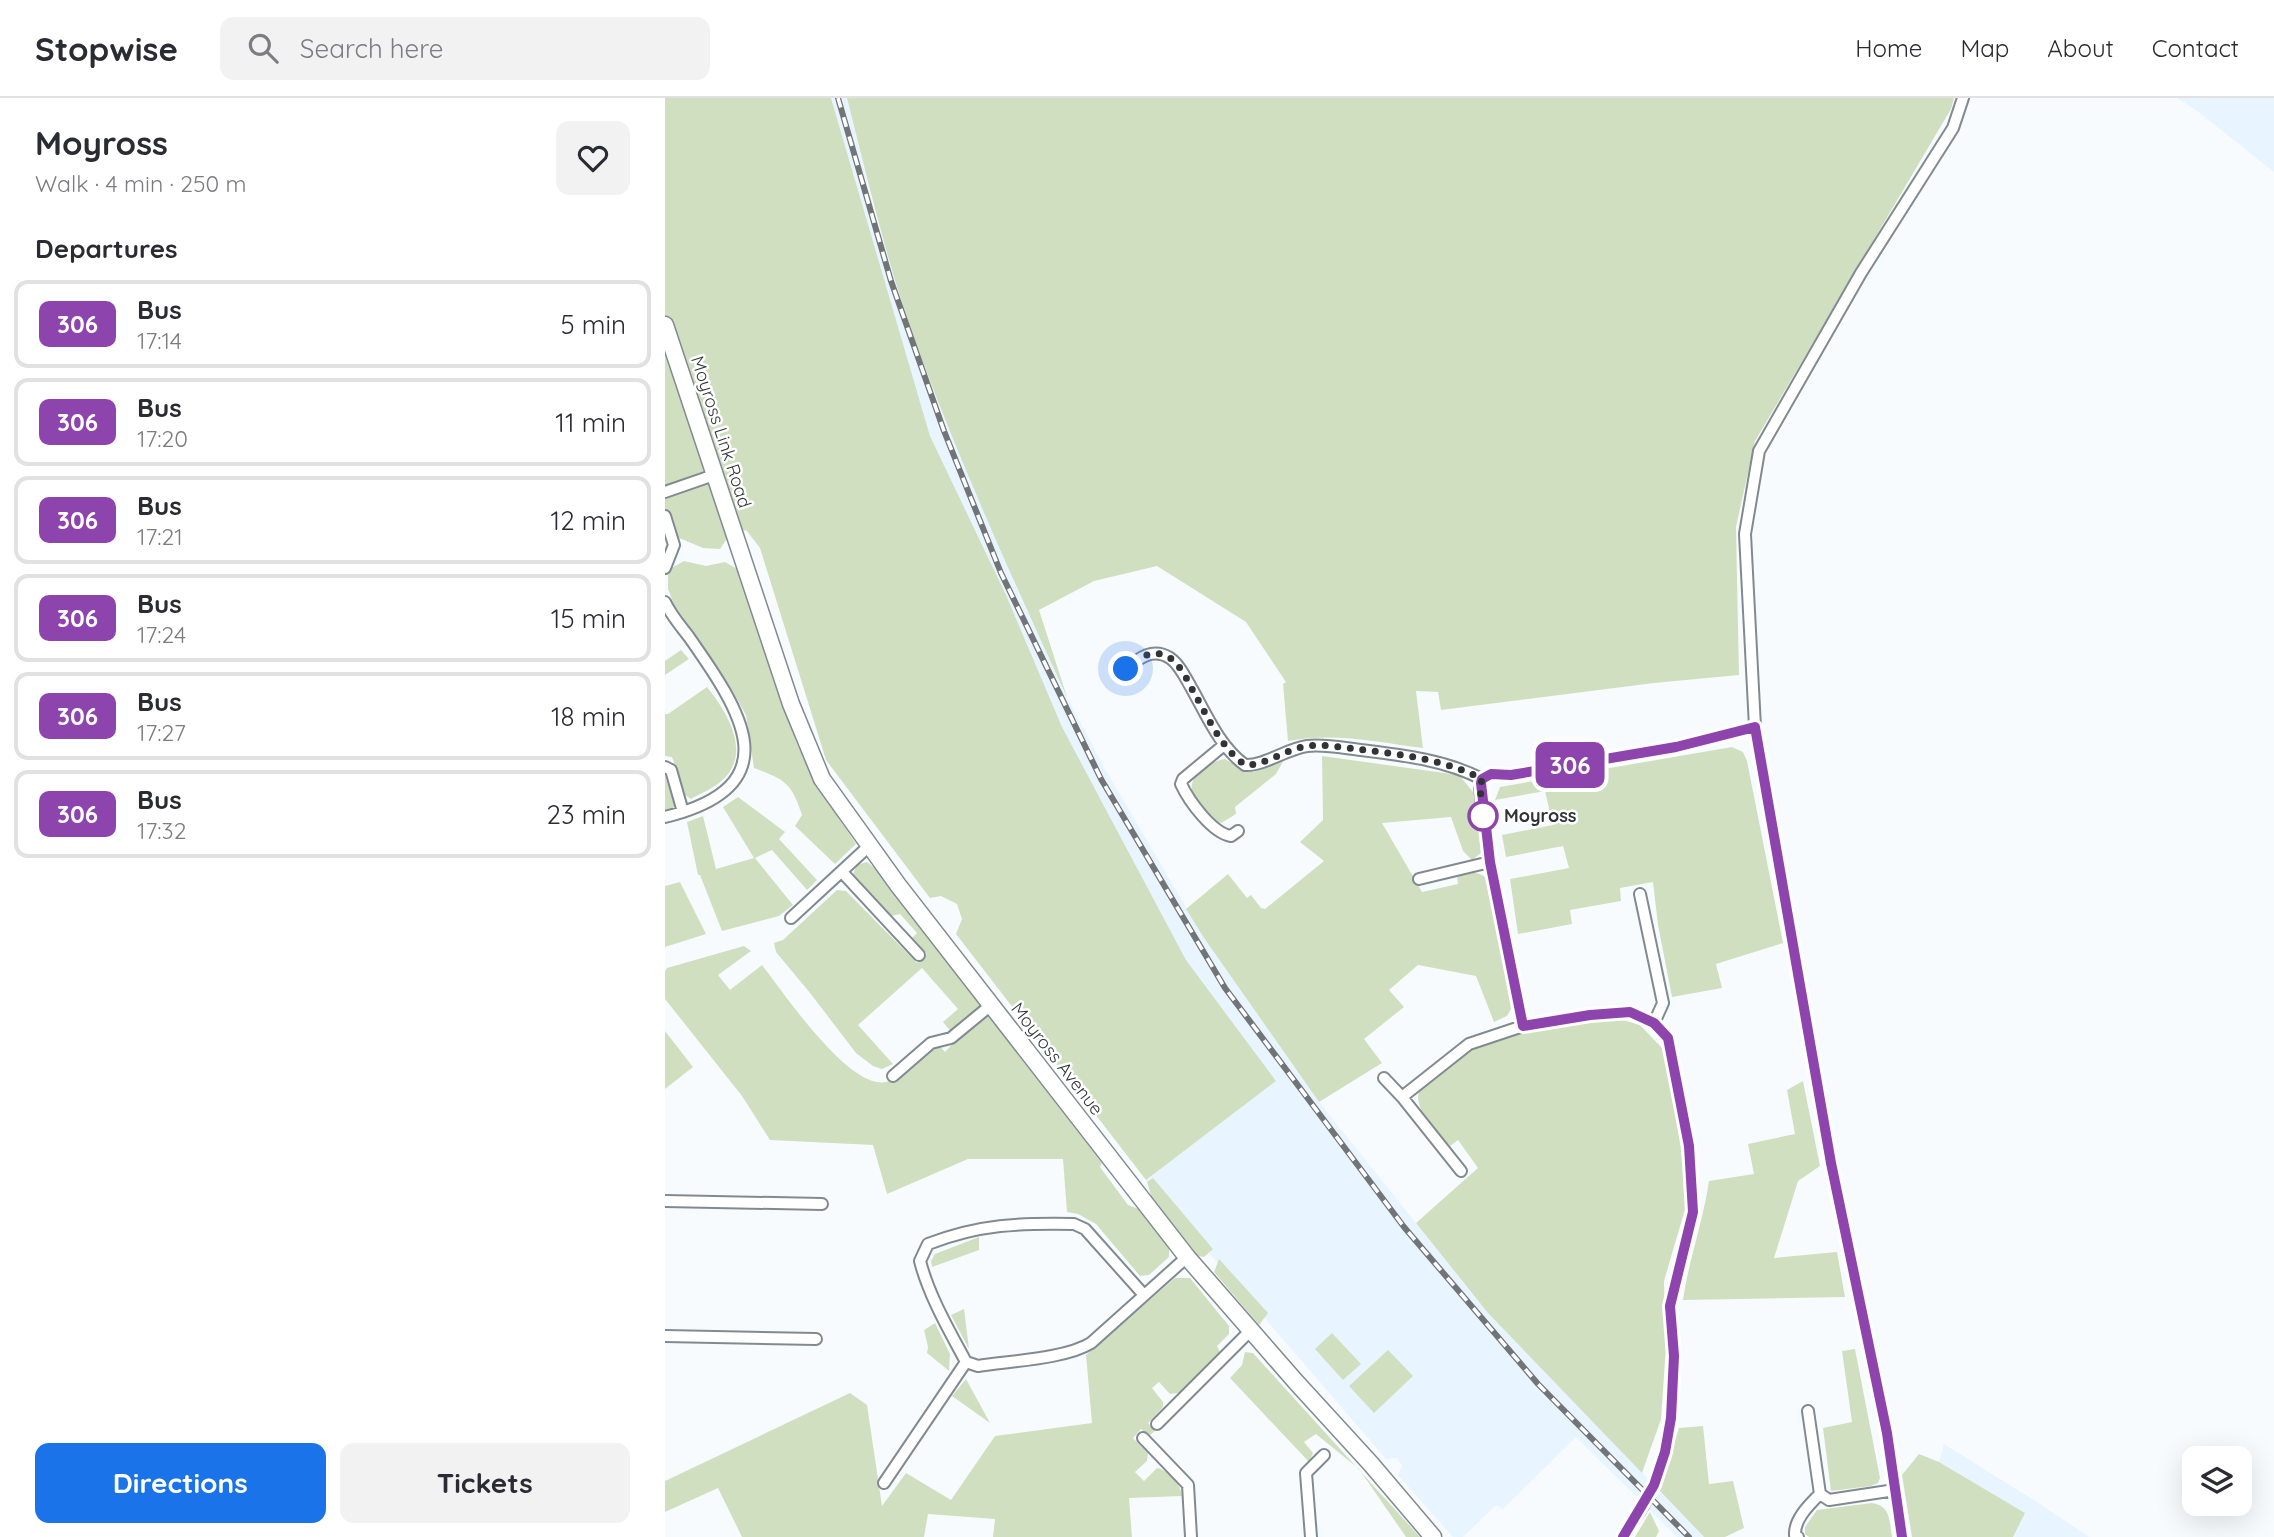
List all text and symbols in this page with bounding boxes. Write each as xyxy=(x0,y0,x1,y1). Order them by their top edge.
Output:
search box xyxy=(220,17,710,80)
text: Stopwise xyxy=(35,28,178,69)
icon: search xyxy=(244,29,282,67)
text: Search here xyxy=(300,32,443,65)
text: Home xyxy=(1855,33,1922,63)
text: Map xyxy=(1960,33,2009,63)
text: About xyxy=(2047,33,2114,63)
text: Contact xyxy=(2152,33,2239,63)
button: heart xyxy=(556,121,630,195)
text: Moyross xyxy=(35,122,168,163)
text: Walk · 4 min · 250 m xyxy=(35,169,246,198)
text: Departures xyxy=(35,232,178,265)
text: Bus xyxy=(137,293,182,326)
text: 5 min xyxy=(560,308,626,341)
text: 306 xyxy=(57,309,98,339)
text: 17:14 xyxy=(137,326,182,355)
street label: Moyross Link Road xyxy=(686,353,757,511)
text: Bus xyxy=(137,391,182,424)
text: 11 min xyxy=(555,406,626,439)
text: 306 xyxy=(57,407,98,437)
text: 17:20 xyxy=(137,424,188,453)
text: Bus xyxy=(137,489,182,522)
text: 12 min xyxy=(551,504,626,537)
text: 306 xyxy=(57,505,98,535)
text: 17:21 xyxy=(137,522,183,551)
text: Bus xyxy=(137,587,182,620)
text: 15 min xyxy=(551,602,626,635)
text: 306 xyxy=(57,603,98,633)
text: 17:24 xyxy=(137,620,186,649)
your location xyxy=(1108,651,1143,686)
text: Bus xyxy=(137,685,182,718)
text: 18 min xyxy=(551,700,626,733)
text: 306 xyxy=(57,701,98,731)
text: 17:27 xyxy=(137,718,186,747)
line badge: 306 xyxy=(1530,742,1610,788)
text: 306 xyxy=(1550,750,1590,780)
text: Bus xyxy=(137,783,182,816)
text: 23 min xyxy=(547,798,626,831)
text: 306 xyxy=(57,799,98,829)
marker: Moyross xyxy=(1468,801,1498,831)
place label: Moyross xyxy=(1504,804,1577,827)
text: 17:32 xyxy=(137,816,186,845)
street label: Moyross Avenue xyxy=(1006,998,1109,1120)
button: Directions xyxy=(35,1443,326,1523)
button: Tickets xyxy=(340,1443,630,1523)
map controls xyxy=(2182,1446,2252,1516)
button: layers xyxy=(2182,1446,2252,1516)

